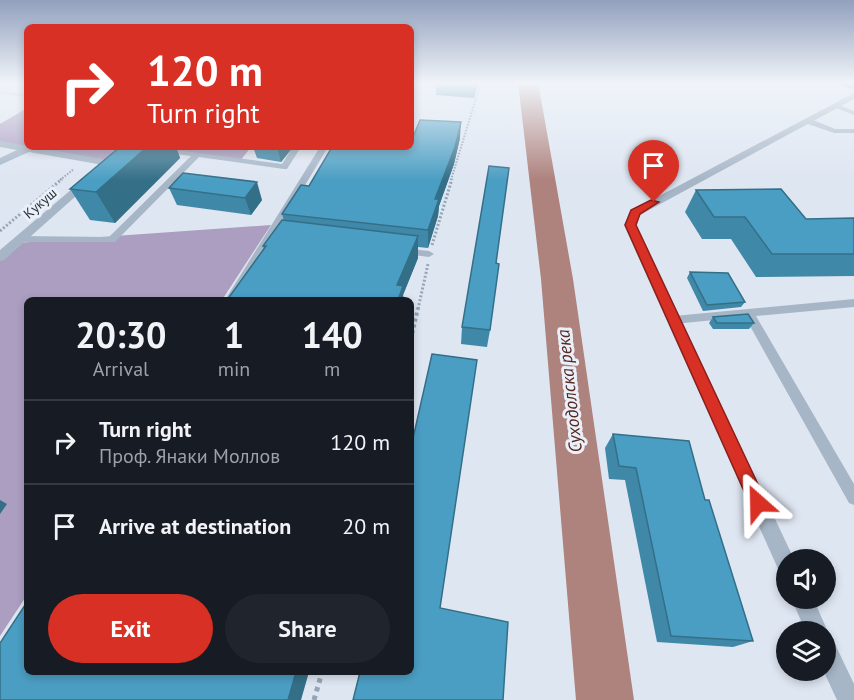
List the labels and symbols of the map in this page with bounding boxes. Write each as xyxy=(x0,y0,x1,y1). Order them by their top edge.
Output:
pin xyxy=(628,140,679,202)
street label: Кукуш xyxy=(20,184,60,222)
water label: Суходолска река xyxy=(551,328,587,454)
position arrow xyxy=(726,471,790,535)

